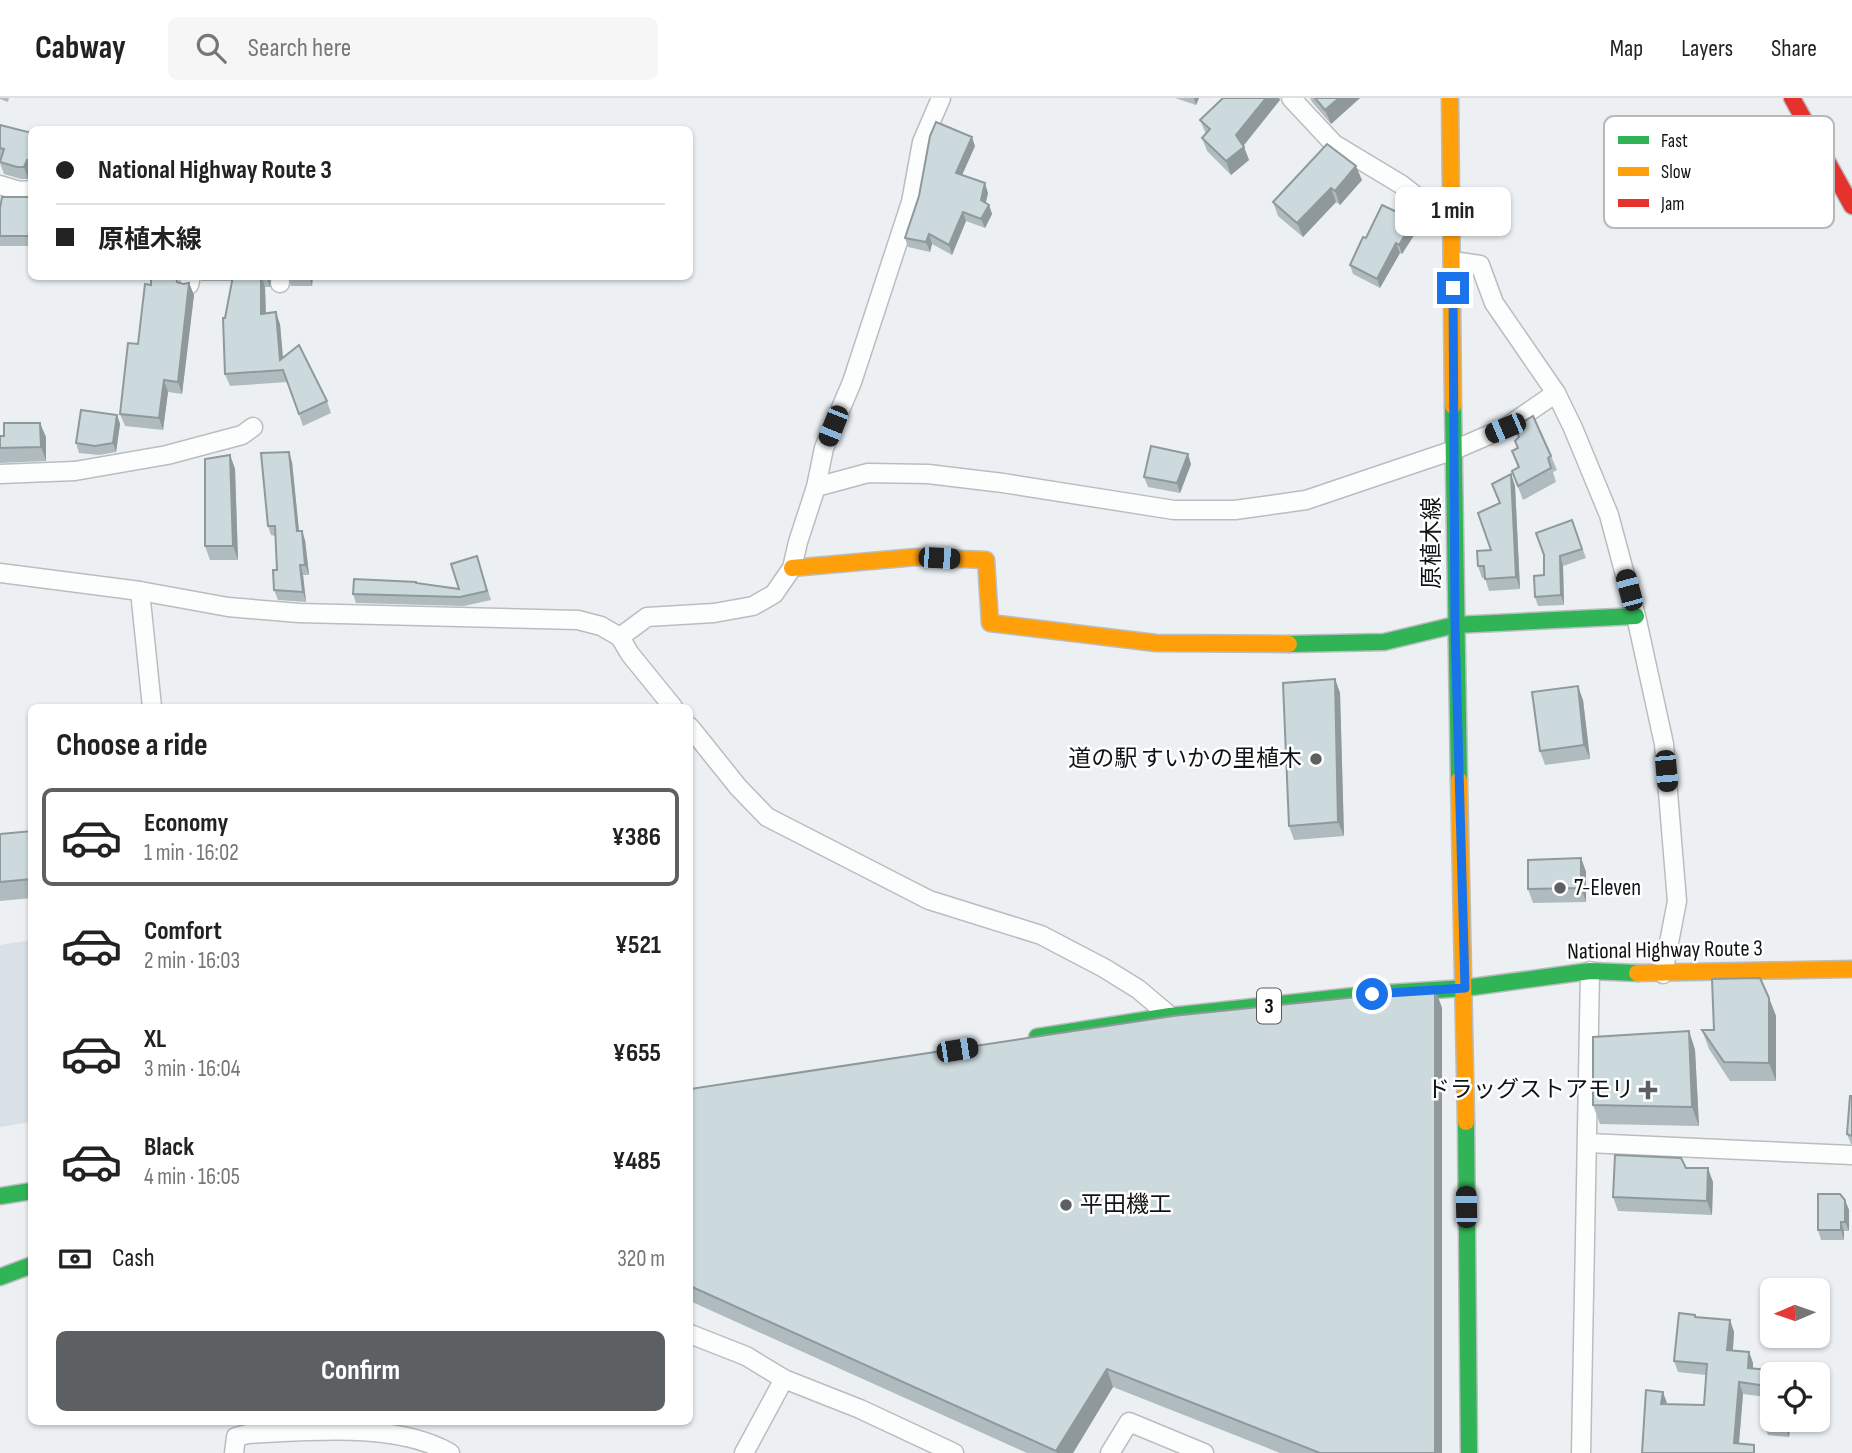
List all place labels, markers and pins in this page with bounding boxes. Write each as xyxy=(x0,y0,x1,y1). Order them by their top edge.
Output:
place label: 道の駅 すいかの里植木 xyxy=(1068,745,1302,773)
marker: 道の駅 すいかの里植木 xyxy=(1308,751,1324,767)
place label: 7-Eleven xyxy=(1574,874,1641,902)
marker: 7-Eleven xyxy=(1552,880,1568,896)
place label: ドラッグストアモリ xyxy=(1427,1076,1634,1104)
marker: ドラッグストアモリ xyxy=(1640,1082,1656,1098)
place label: 平田機工 xyxy=(1080,1191,1172,1219)
marker: 平田機工 xyxy=(1058,1197,1074,1213)

